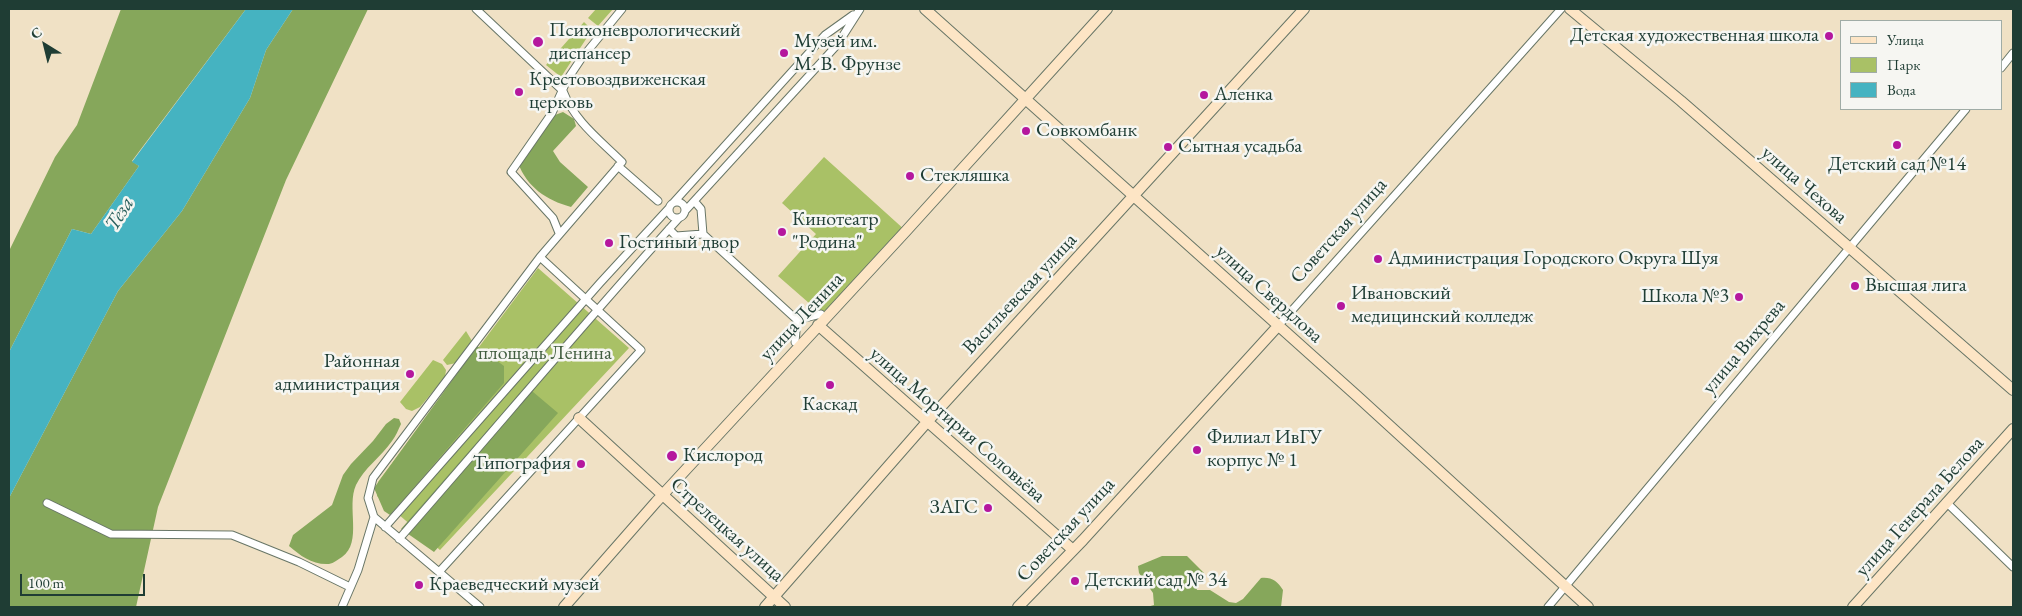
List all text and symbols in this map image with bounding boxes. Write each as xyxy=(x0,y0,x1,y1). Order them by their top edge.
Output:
place label: Психоневрологический диспансер xyxy=(549,19,741,66)
north arrow xyxy=(20,20,70,70)
legend xyxy=(1840,20,2002,110)
text: С xyxy=(27,23,45,43)
place label: Детская художественная школа xyxy=(1570,24,1819,48)
place label: Музей им. М. В. Фрунзе xyxy=(794,30,901,77)
marker: Детская художественная школа xyxy=(1823,30,1835,42)
text: Улица xyxy=(1887,30,1924,49)
marker: Психоневрологический диспансер xyxy=(531,35,545,49)
marker: Музей им. М. В. Фрунзе xyxy=(778,47,790,59)
text: Парк xyxy=(1887,55,1920,74)
place label: Крестовоздвиженская церковь xyxy=(529,68,706,115)
text: Вода xyxy=(1887,80,1916,99)
place label: Аленка xyxy=(1214,83,1273,107)
marker: Крестовоздвиженская церковь xyxy=(513,86,525,98)
marker: Аленка xyxy=(1198,89,1210,101)
place label: Совкомбанк xyxy=(1036,119,1137,143)
marker: Совкомбанк xyxy=(1020,125,1032,137)
place label: Сытная усадьба xyxy=(1178,135,1302,159)
marker: Детский сад №14 xyxy=(1891,139,1903,151)
marker: Сытная усадьба xyxy=(1162,141,1174,153)
street label: улица Чехова xyxy=(1756,141,1852,229)
place label: Детский сад №14 xyxy=(1828,153,1966,177)
place label: Стекляшка xyxy=(920,164,1009,188)
marker: Стекляшка xyxy=(904,170,916,182)
street label: Советская улица xyxy=(1285,173,1393,289)
water label: Теза xyxy=(100,192,140,236)
place label: Кинотеатр "Родина" xyxy=(792,208,879,255)
marker: Кинотеатр "Родина" xyxy=(776,226,788,238)
street label: Васильевская улица xyxy=(958,228,1082,360)
place label: Гостиный двор xyxy=(619,231,739,255)
marker: Гостиный двор xyxy=(603,237,615,249)
street label: улица Свердлова xyxy=(1210,240,1328,348)
place label: Администрация Городского Округа Шуя xyxy=(1388,247,1718,271)
marker: Администрация Городского Округа Шуя xyxy=(1372,253,1384,265)
street label: улица Ленина xyxy=(755,268,849,366)
place label: Высшая лига xyxy=(1865,274,1967,298)
marker: Высшая лига xyxy=(1849,280,1861,292)
place label: Ивановский медицинский колледж xyxy=(1351,282,1533,329)
place label: Школа №3 xyxy=(1641,285,1729,309)
marker: Школа №3 xyxy=(1733,291,1745,303)
street label: улица Вихрева xyxy=(1697,295,1791,399)
marker: Ивановский медицинский колледж xyxy=(1335,300,1347,312)
park label: площадь Ленина xyxy=(478,342,612,366)
street label: улица Мортирия Соловьёва xyxy=(864,342,1050,508)
place label: Районная администрация xyxy=(275,350,400,397)
marker: Районная администрация xyxy=(404,368,416,380)
marker: Каскад xyxy=(824,379,836,391)
place label: Каскад xyxy=(802,393,858,417)
place label: Филиал ИвГУ корпус № 1 xyxy=(1207,426,1322,473)
street label: улица Генерала Белова xyxy=(1851,432,1989,582)
place label: Кислород xyxy=(683,444,763,468)
marker: Филиал ИвГУ корпус № 1 xyxy=(1191,444,1203,456)
marker: Кислород xyxy=(665,449,679,463)
place label: Типография xyxy=(473,452,571,476)
marker: Типография xyxy=(575,458,587,470)
street label: Стрелецкая улица xyxy=(665,473,789,587)
street label: Советская улица xyxy=(1012,473,1120,587)
place label: ЗАГС xyxy=(930,496,978,520)
marker: ЗАГС xyxy=(982,502,994,514)
scale bar xyxy=(22,564,148,596)
place label: Детский сад № 34 xyxy=(1085,569,1227,593)
text: 100 m xyxy=(28,573,64,592)
place label: Краеведческий музей xyxy=(429,573,599,597)
marker: Детский сад № 34 xyxy=(1069,575,1081,587)
marker: Краеведческий музей xyxy=(413,579,425,591)

